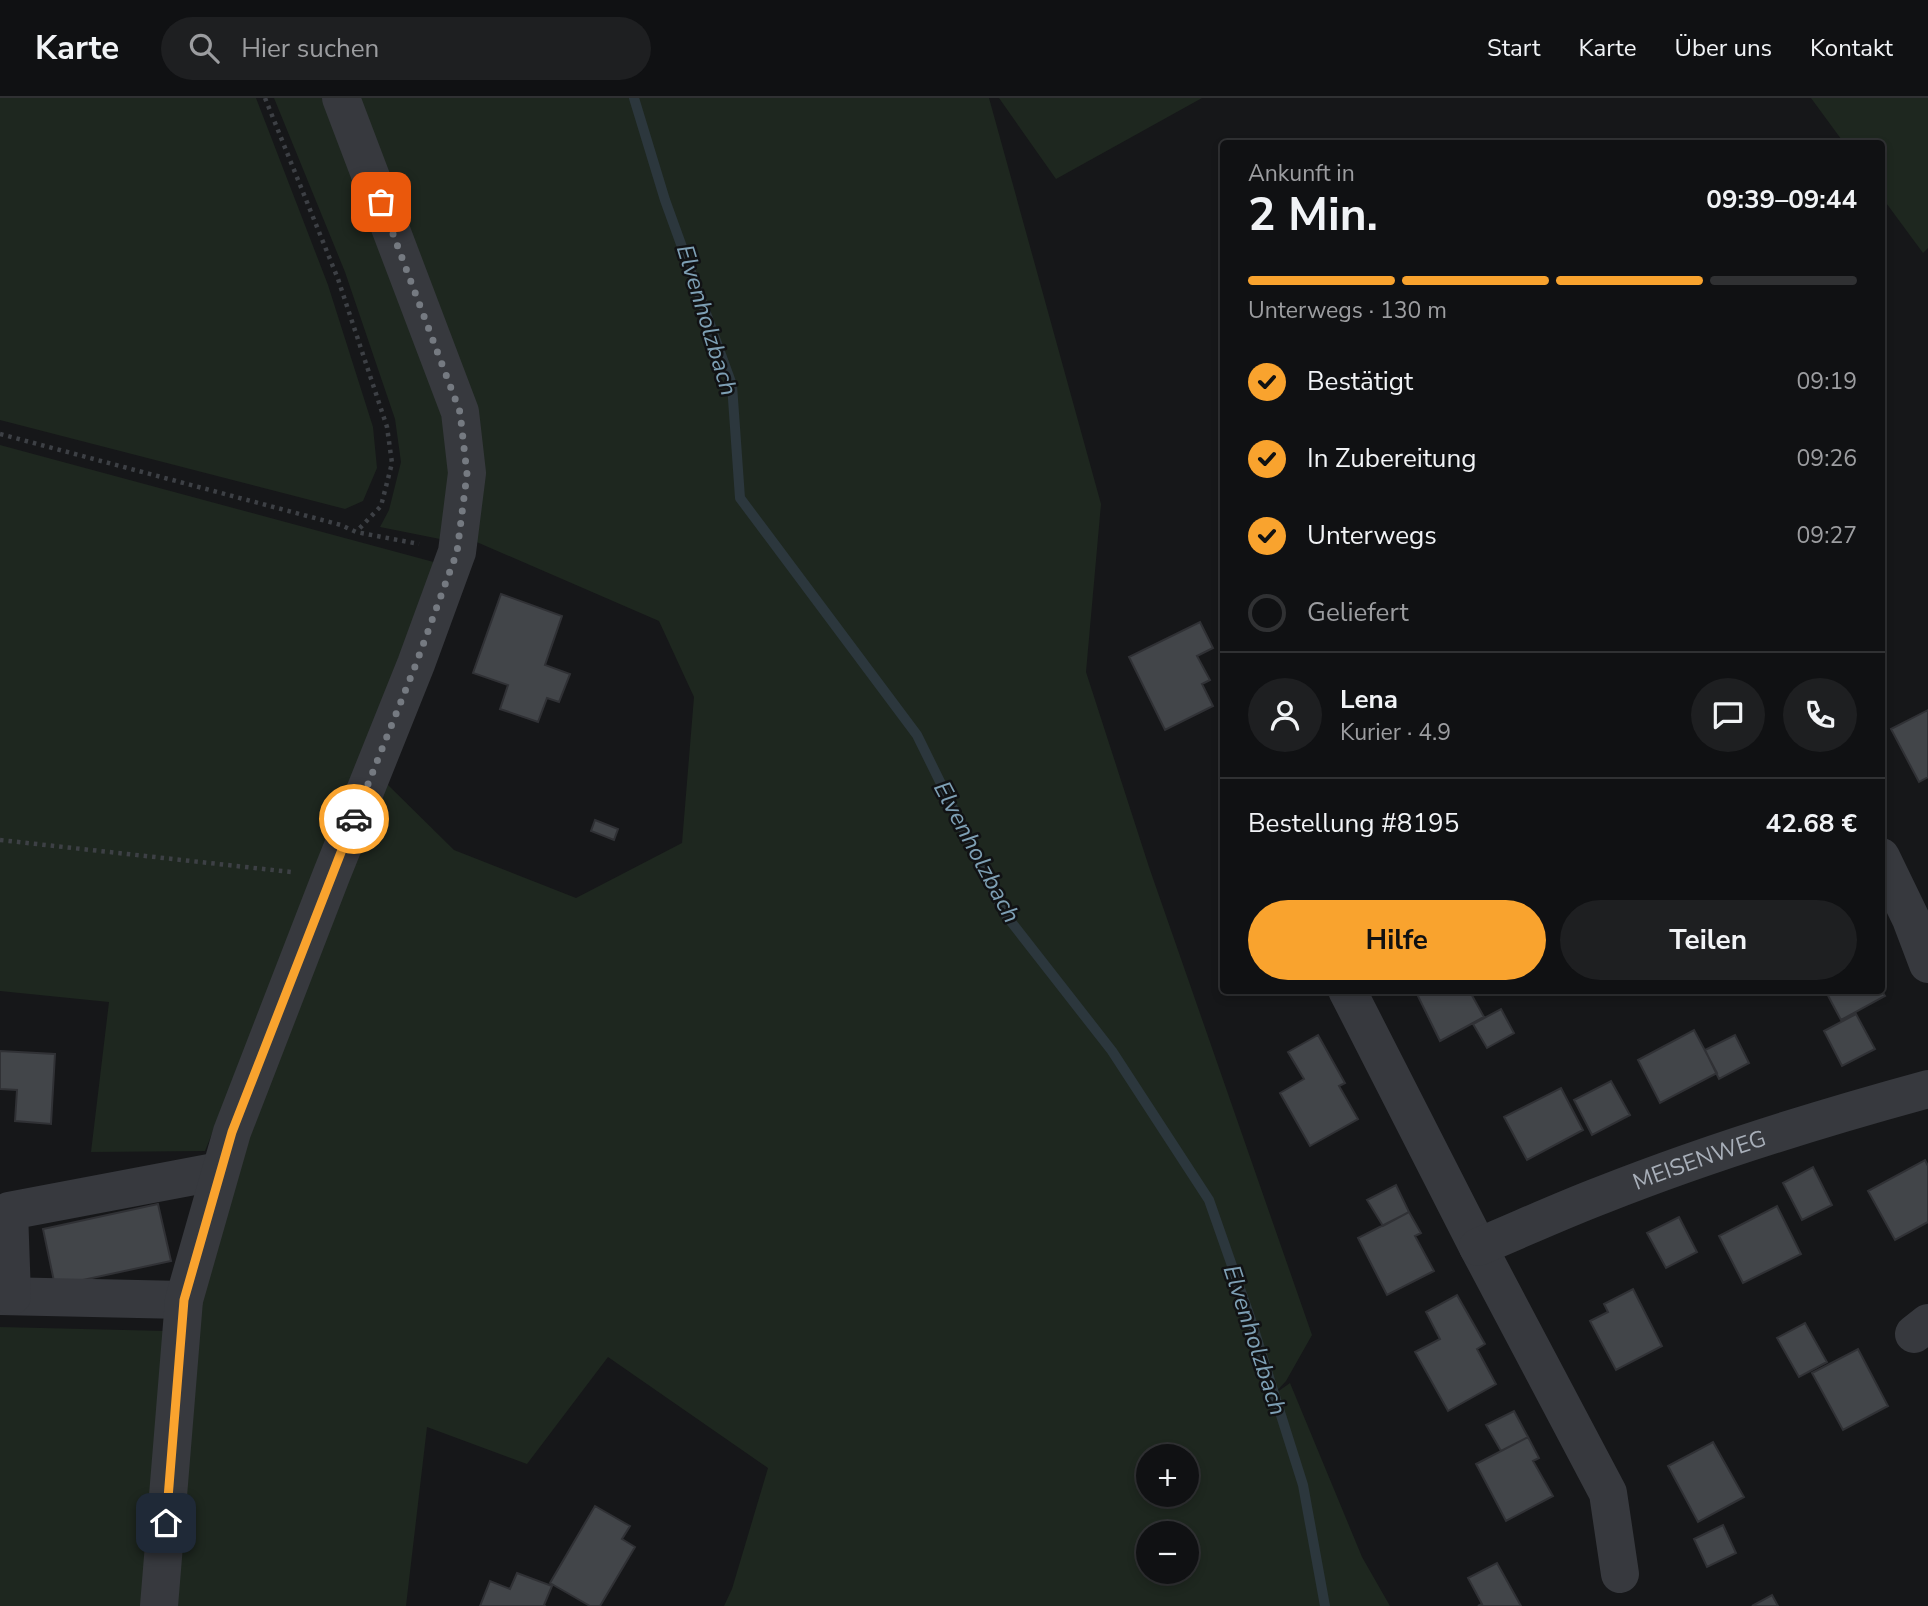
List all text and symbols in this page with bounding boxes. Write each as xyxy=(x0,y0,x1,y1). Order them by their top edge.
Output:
search box xyxy=(161,17,651,80)
text: Karte xyxy=(35,26,119,71)
icon: search xyxy=(185,29,223,67)
text: Hier suchen xyxy=(241,31,379,66)
text: Start xyxy=(1487,32,1540,64)
text: Karte xyxy=(1578,32,1636,64)
text: Über uns xyxy=(1674,32,1772,64)
text: Kontakt xyxy=(1810,32,1893,64)
text: Ankunft in xyxy=(1248,158,1355,189)
pin xyxy=(351,172,411,232)
text: 09:39–09:44 xyxy=(1706,182,1857,217)
icon: bag xyxy=(362,183,400,221)
text: 2 Min. xyxy=(1248,183,1378,246)
water label: Elvenholzbach xyxy=(669,241,745,399)
text: Unterwegs · 130 m xyxy=(1248,295,1447,326)
icon: check xyxy=(1248,363,1286,401)
text: Bestätigt xyxy=(1307,364,1413,399)
text: 09:19 xyxy=(1797,366,1857,397)
icon: check xyxy=(1248,440,1286,478)
text: In Zubereitung xyxy=(1307,441,1476,476)
text: 09:26 xyxy=(1797,443,1857,474)
icon: check xyxy=(1248,517,1286,555)
text: Unterwegs xyxy=(1307,518,1437,553)
text: 09:27 xyxy=(1797,520,1857,551)
text: Geliefert xyxy=(1307,595,1408,630)
button: person xyxy=(1248,678,1322,752)
button: chat xyxy=(1691,678,1765,752)
button: phone xyxy=(1783,678,1857,752)
text: Lena xyxy=(1340,682,1398,717)
text: Kurier · 4.9 xyxy=(1340,717,1451,748)
water label: Elvenholzbach xyxy=(926,776,1028,928)
courier xyxy=(319,784,389,854)
icon: car xyxy=(335,800,373,838)
text: Bestellung #8195 xyxy=(1248,806,1459,841)
text: 42.68 € xyxy=(1766,806,1857,841)
button: Hilfe xyxy=(1248,900,1546,980)
button: Teilen xyxy=(1560,900,1857,980)
street label: MEISENWEG xyxy=(1628,1123,1770,1198)
water label: Elvenholzbach xyxy=(1216,1261,1294,1419)
map controls xyxy=(1136,1444,1199,1584)
button: + xyxy=(1136,1444,1199,1507)
pin xyxy=(136,1493,196,1553)
icon: home xyxy=(147,1504,185,1542)
button: − xyxy=(1136,1521,1199,1584)

